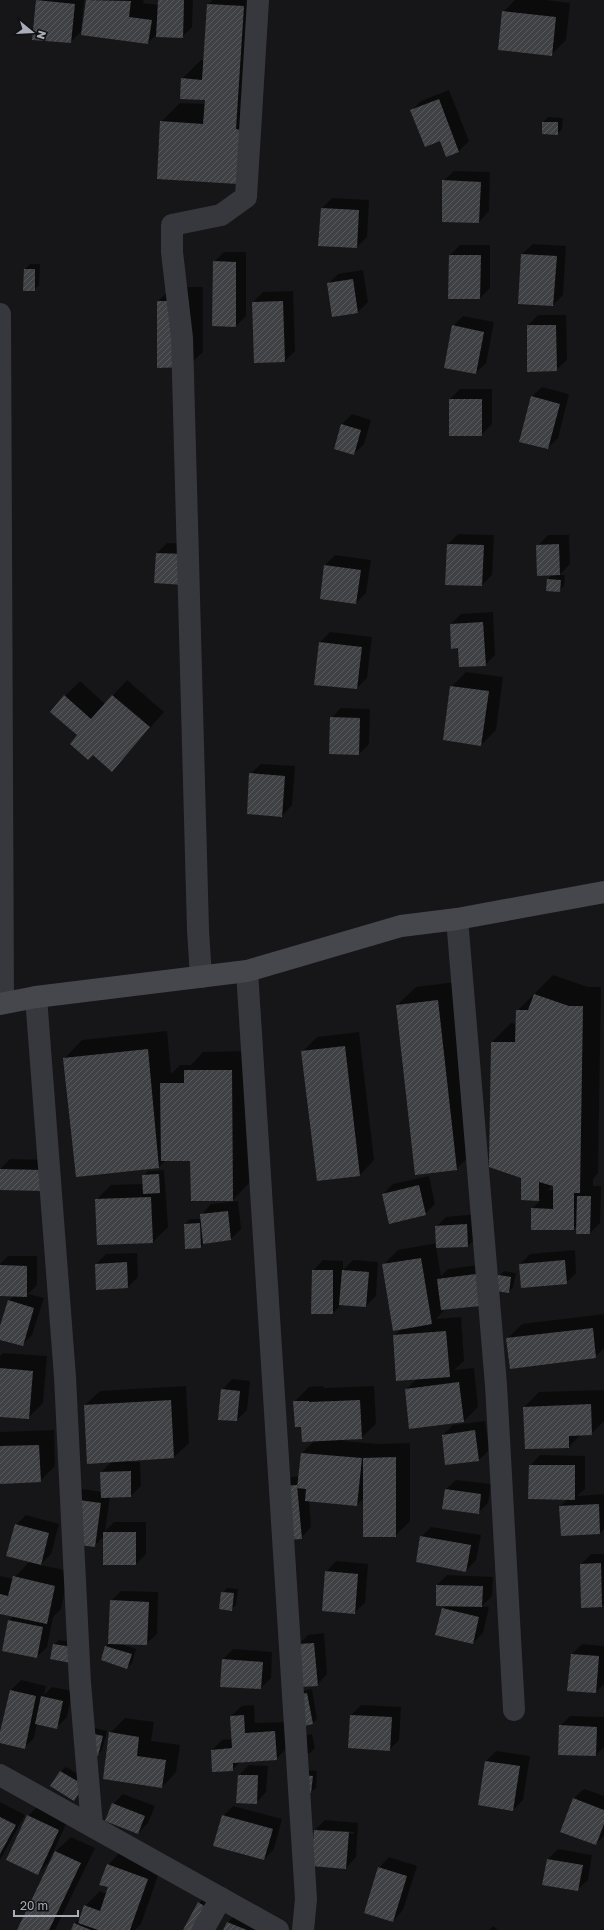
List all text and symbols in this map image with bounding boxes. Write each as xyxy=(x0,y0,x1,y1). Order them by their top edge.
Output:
north arrow xyxy=(12,12,52,52)
text: N xyxy=(35,29,49,41)
scale bar xyxy=(14,1892,78,1918)
text: 20 m xyxy=(20,1898,48,1913)

